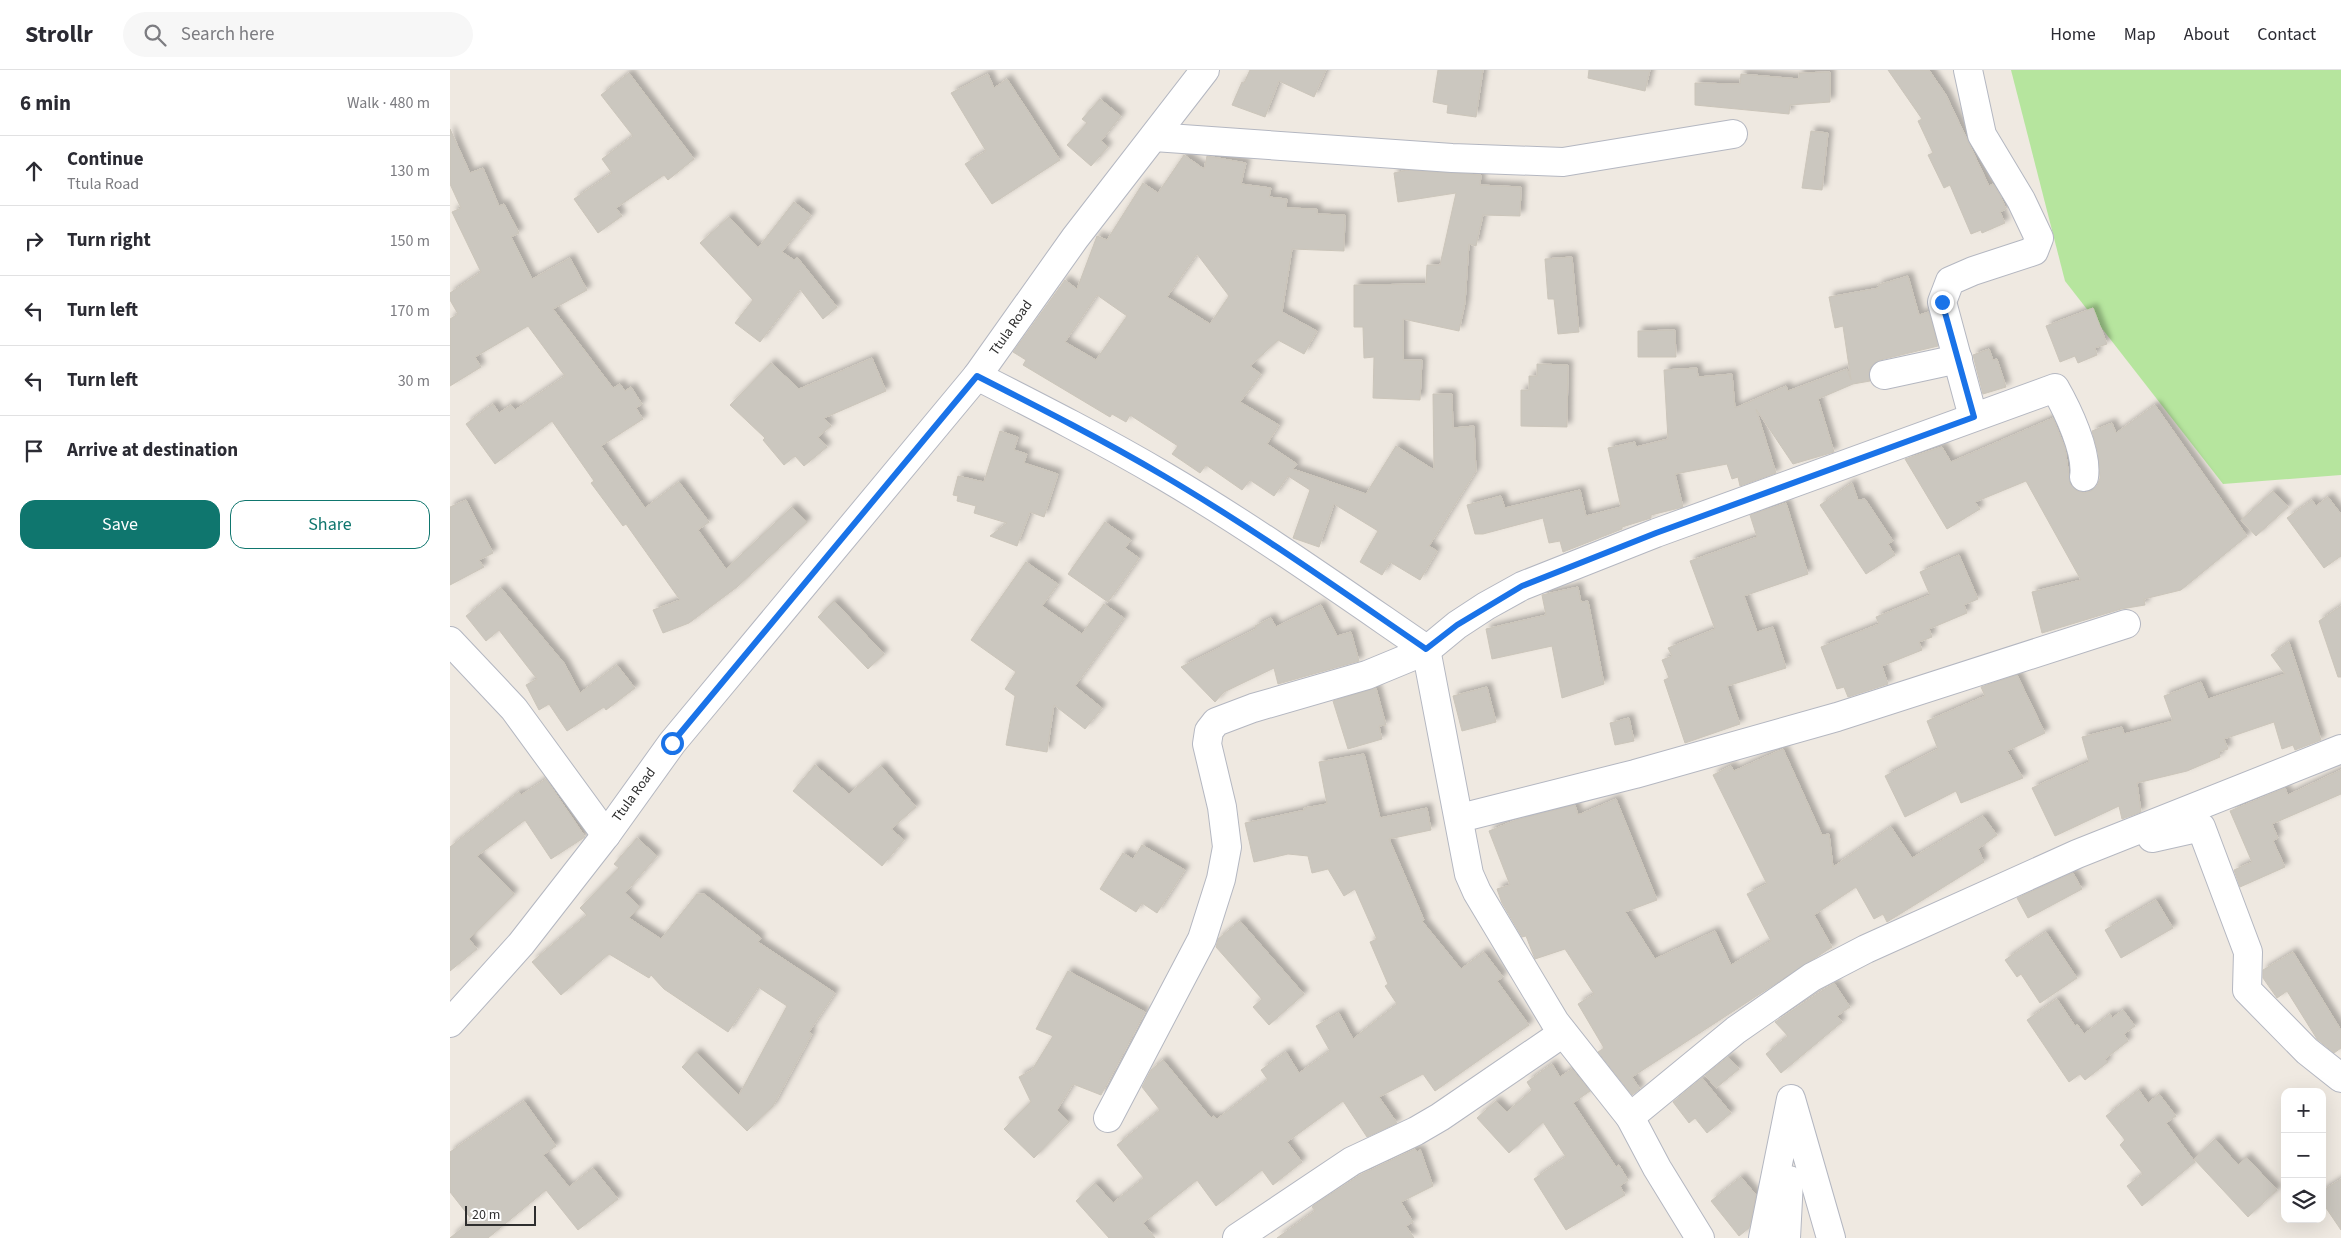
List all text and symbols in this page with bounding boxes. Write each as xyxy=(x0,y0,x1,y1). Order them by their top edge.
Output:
search box xyxy=(123,12,473,57)
text: Strollr xyxy=(25,17,93,52)
icon: search xyxy=(141,21,169,49)
text: Search here xyxy=(181,21,274,48)
text: Home xyxy=(2050,22,2096,47)
text: Map xyxy=(2124,22,2156,47)
text: About xyxy=(2184,22,2229,47)
text: Contact xyxy=(2257,22,2316,47)
text: 6 min xyxy=(20,88,71,118)
text: Walk · 480 m xyxy=(347,92,430,114)
text: Continue xyxy=(67,146,144,173)
icon: ahead xyxy=(20,157,48,185)
text: 130 m xyxy=(390,160,430,182)
text: Ttula Road xyxy=(67,173,139,195)
icon: right xyxy=(20,227,48,255)
text: Turn right xyxy=(67,227,151,254)
text: 150 m xyxy=(390,230,430,252)
route end xyxy=(1931,291,1954,314)
street label: Ttula Road xyxy=(985,296,1037,360)
icon: left xyxy=(20,297,48,325)
text: Turn left xyxy=(67,297,138,324)
text: 170 m xyxy=(390,300,430,322)
icon: left xyxy=(20,367,48,395)
text: Turn left xyxy=(67,367,138,394)
text: 30 m xyxy=(398,370,430,392)
icon: arrive xyxy=(20,437,48,465)
text: Arrive at destination xyxy=(67,437,238,464)
button: Save xyxy=(20,500,220,549)
button: Share xyxy=(230,500,430,549)
route start xyxy=(661,732,684,755)
street label: Ttula Road xyxy=(607,764,661,826)
map controls xyxy=(2281,1088,2326,1223)
button: + xyxy=(2281,1088,2326,1133)
button: − xyxy=(2281,1133,2326,1178)
button: layers xyxy=(2281,1178,2326,1223)
scale bar xyxy=(465,1203,536,1226)
text: 20 m xyxy=(472,1205,500,1225)

